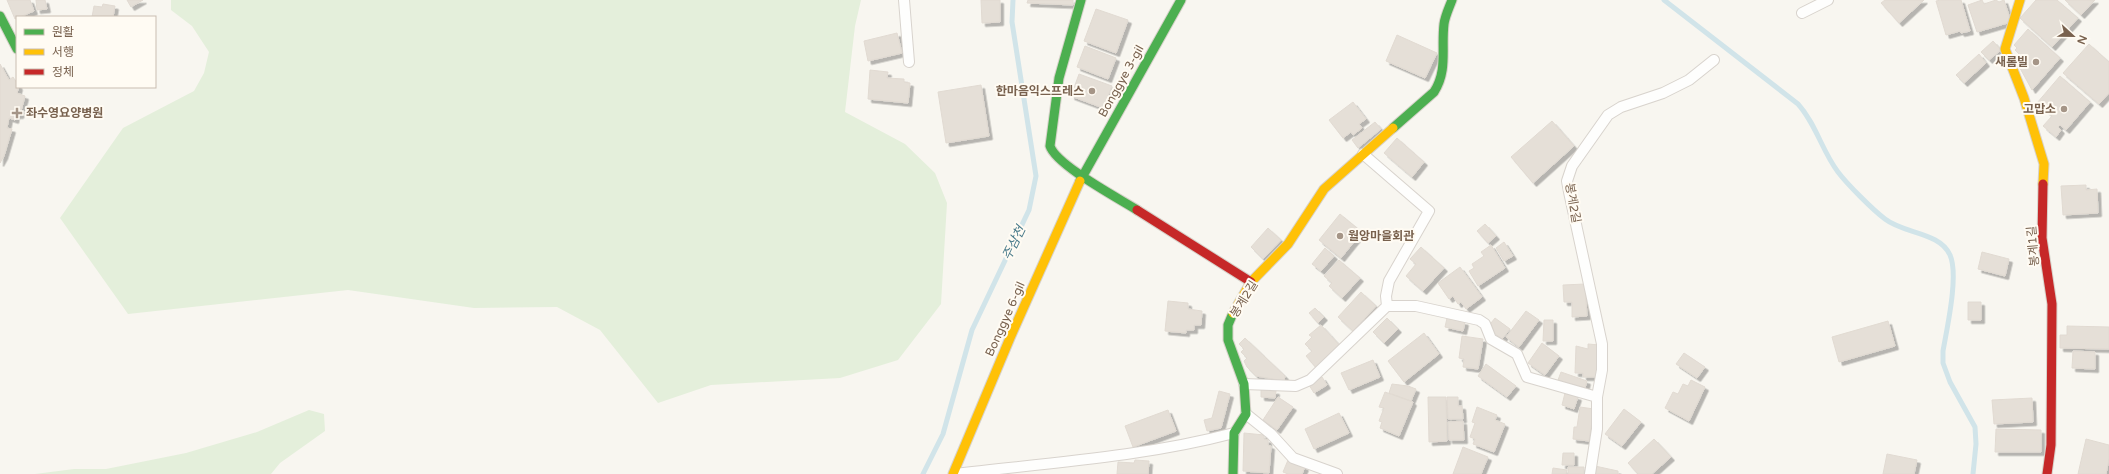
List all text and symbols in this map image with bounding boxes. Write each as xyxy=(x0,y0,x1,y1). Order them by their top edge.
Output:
legend xyxy=(16,16,156,88)
north arrow xyxy=(2053,16,2093,56)
text: 원활 xyxy=(52,25,74,39)
text: N xyxy=(2074,33,2089,46)
street label: Bonggye 3-gil xyxy=(1095,43,1147,119)
text: 서행 xyxy=(52,45,74,59)
place label: 새롬빌 xyxy=(1995,55,2028,69)
marker: 새롬빌 xyxy=(2031,57,2041,67)
text: 정체 xyxy=(52,65,74,79)
place label: 한마음익스프레스 xyxy=(996,84,1084,98)
marker: 한마음익스프레스 xyxy=(1087,86,1097,96)
place label: 고맙소 xyxy=(2023,102,2056,116)
marker: 고맙소 xyxy=(2059,104,2069,114)
place label: 좌수영요양병원 xyxy=(26,106,103,120)
marker: 좌수영요양병원 xyxy=(11,107,23,119)
street label: 봉계2길 xyxy=(1563,182,1583,224)
water label: 주삼천 xyxy=(999,222,1030,263)
street label: 봉계1길 xyxy=(2024,225,2042,267)
place label: 월앙마을회관 xyxy=(1348,229,1414,243)
marker: 월앙마을회관 xyxy=(1335,231,1345,241)
street label: 봉계2길 xyxy=(1227,278,1261,320)
street label: Bonggye 6-gil xyxy=(982,279,1028,359)

